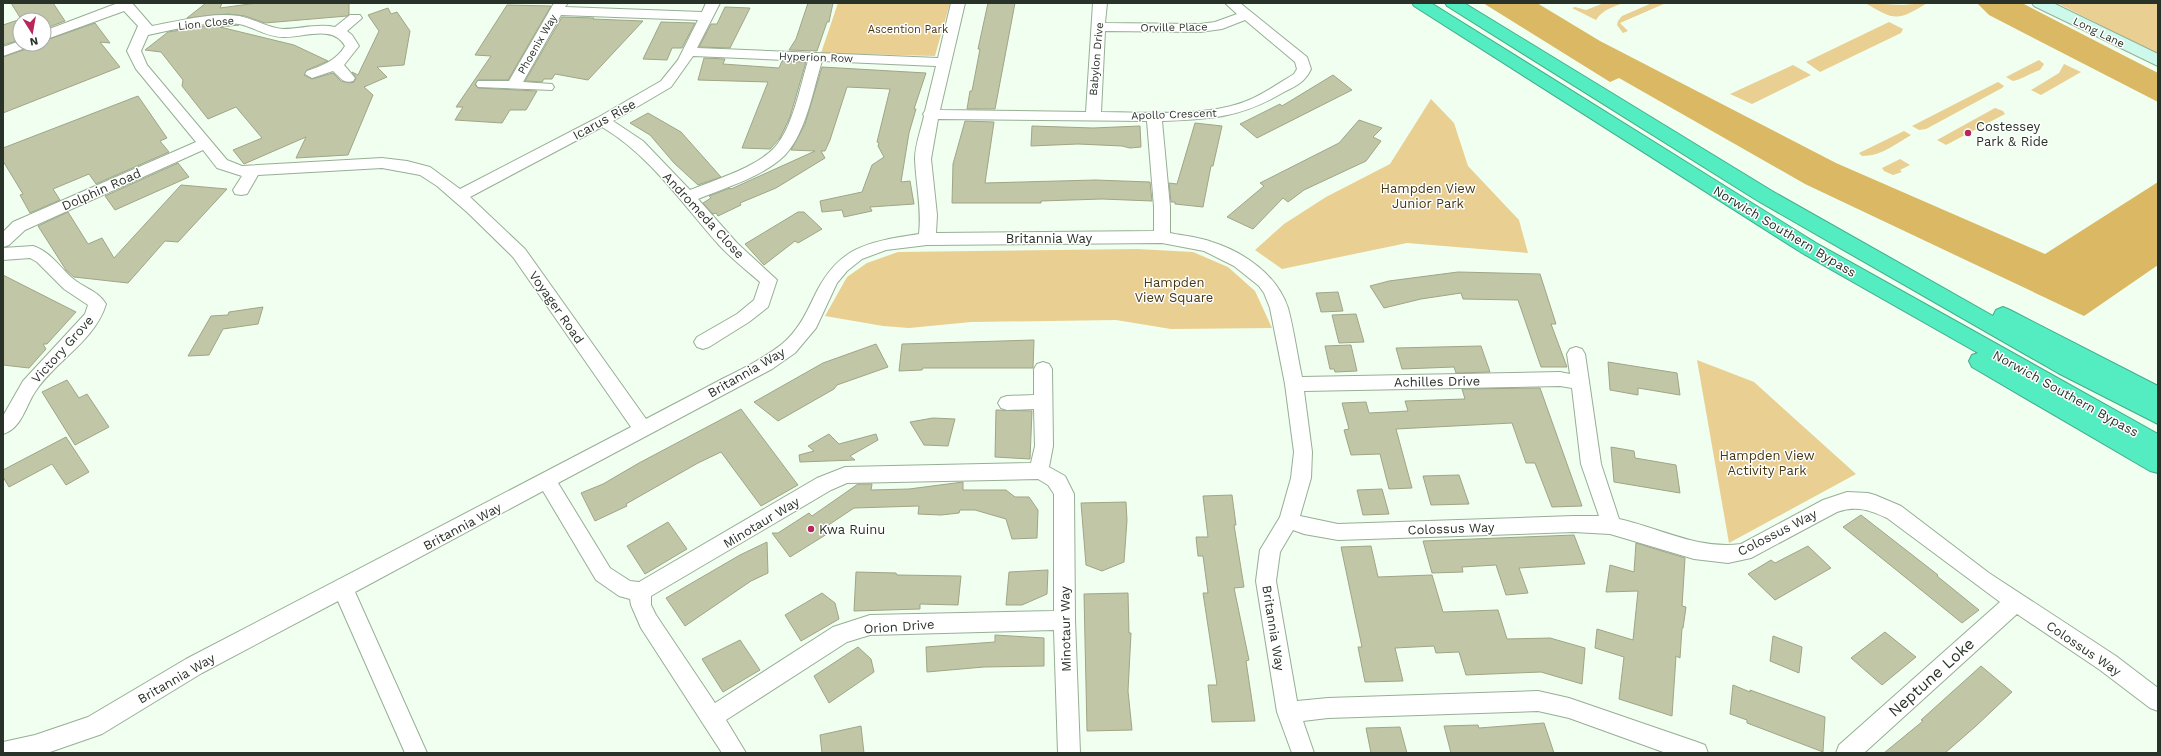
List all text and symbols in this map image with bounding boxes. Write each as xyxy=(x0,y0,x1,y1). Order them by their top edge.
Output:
north arrow xyxy=(12,12,52,52)
street label: Phoenix Way xyxy=(515,12,560,77)
street label: Lion Close xyxy=(177,14,235,33)
street label: Long Lane xyxy=(2071,14,2127,50)
street label: Orville Place xyxy=(1140,20,1208,35)
street label: Babylon Drive xyxy=(1087,22,1106,96)
park label: Ascention Park xyxy=(868,23,948,36)
text: N xyxy=(29,34,39,48)
street label: Hyperion Row xyxy=(779,50,853,65)
street label: Icarus Rise xyxy=(570,96,638,143)
street label: Apollo Crescent xyxy=(1131,106,1217,122)
place label: Costessey Park & Ride xyxy=(1976,119,2048,149)
marker: Costessey Park & Ride xyxy=(1963,128,1973,138)
street label: Dolphin Road xyxy=(59,165,143,214)
street label: Andromeda Close xyxy=(660,169,747,262)
park label: Hampden View Junior Park xyxy=(1380,181,1476,211)
street label: Norwich Southern Bypass xyxy=(1711,183,1859,280)
street label: Britannia Way xyxy=(1006,231,1093,246)
street label: Voyager Road xyxy=(526,268,587,346)
park label: Hampden View Square xyxy=(1135,275,1213,305)
street label: Victory Grove xyxy=(28,313,96,386)
street label: Britannia Way xyxy=(705,344,788,401)
street label: Norwich Southern Bypass xyxy=(1990,347,2141,440)
street label: Achilles Drive xyxy=(1394,373,1480,390)
park label: Hampden View Activity Park xyxy=(1719,448,1815,478)
street label: Minotaur Way xyxy=(721,494,802,551)
street label: Britannia Way xyxy=(421,499,504,553)
street label: Colossus Way xyxy=(1735,506,1820,559)
street label: Colossus Way xyxy=(1407,519,1495,538)
place label: Kwa Ruinu xyxy=(819,522,885,537)
marker: Kwa Ruinu xyxy=(806,524,816,534)
street label: Britannia Way xyxy=(1259,584,1288,672)
street label: Minotaur Way xyxy=(1057,586,1074,672)
street label: Orion Drive xyxy=(863,617,935,636)
street label: Colossus Way xyxy=(2044,618,2124,679)
street label: Neptune Loke xyxy=(1885,634,1978,721)
street label: Britannia Way xyxy=(135,650,218,707)

